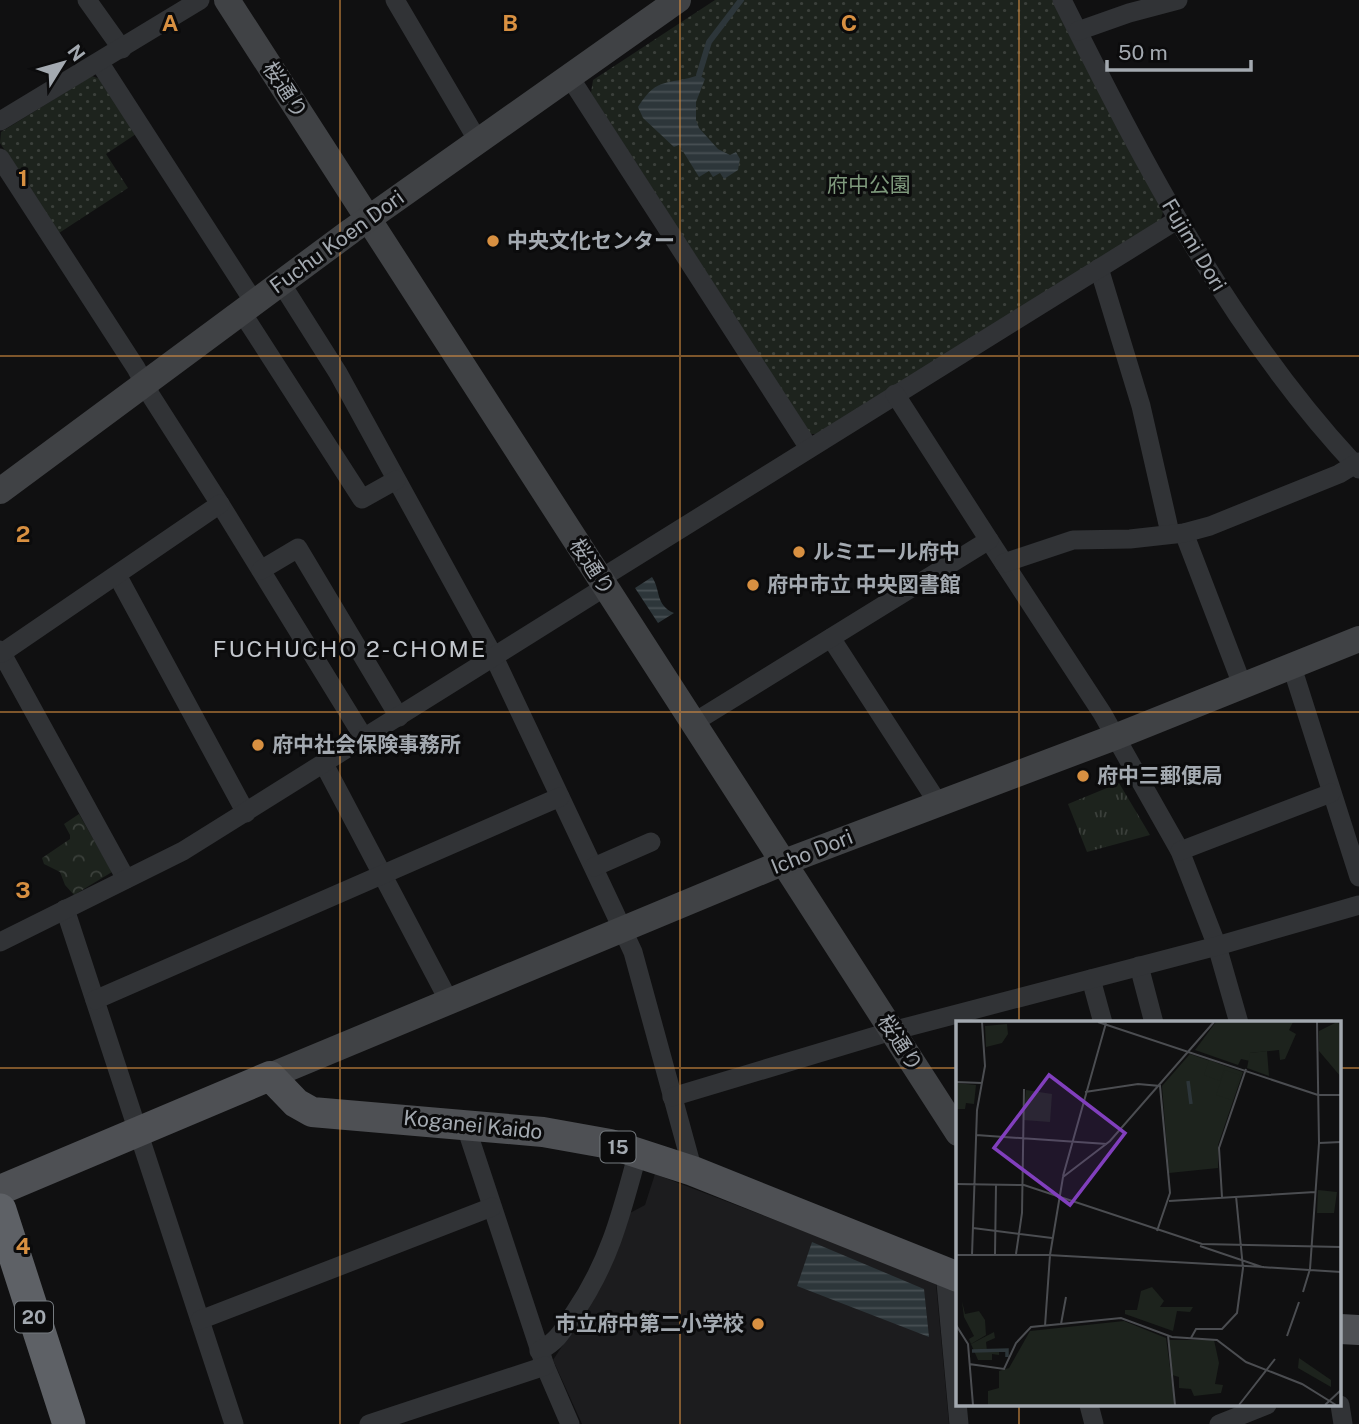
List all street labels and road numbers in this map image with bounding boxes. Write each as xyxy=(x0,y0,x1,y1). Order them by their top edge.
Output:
street label: 桜通り xyxy=(258,57,313,123)
street label: Fuchu Koen Dori xyxy=(265,185,409,299)
street label: Fujimi Dori xyxy=(1157,194,1232,296)
street label: 桜通り xyxy=(565,534,620,600)
street label: Icho Dori xyxy=(767,824,856,879)
street label: 桜通り xyxy=(873,1010,928,1076)
street label: Koganei Kaido xyxy=(402,1105,544,1144)
road number: 15 xyxy=(600,1132,636,1162)
road number: 20 xyxy=(15,1302,53,1332)

